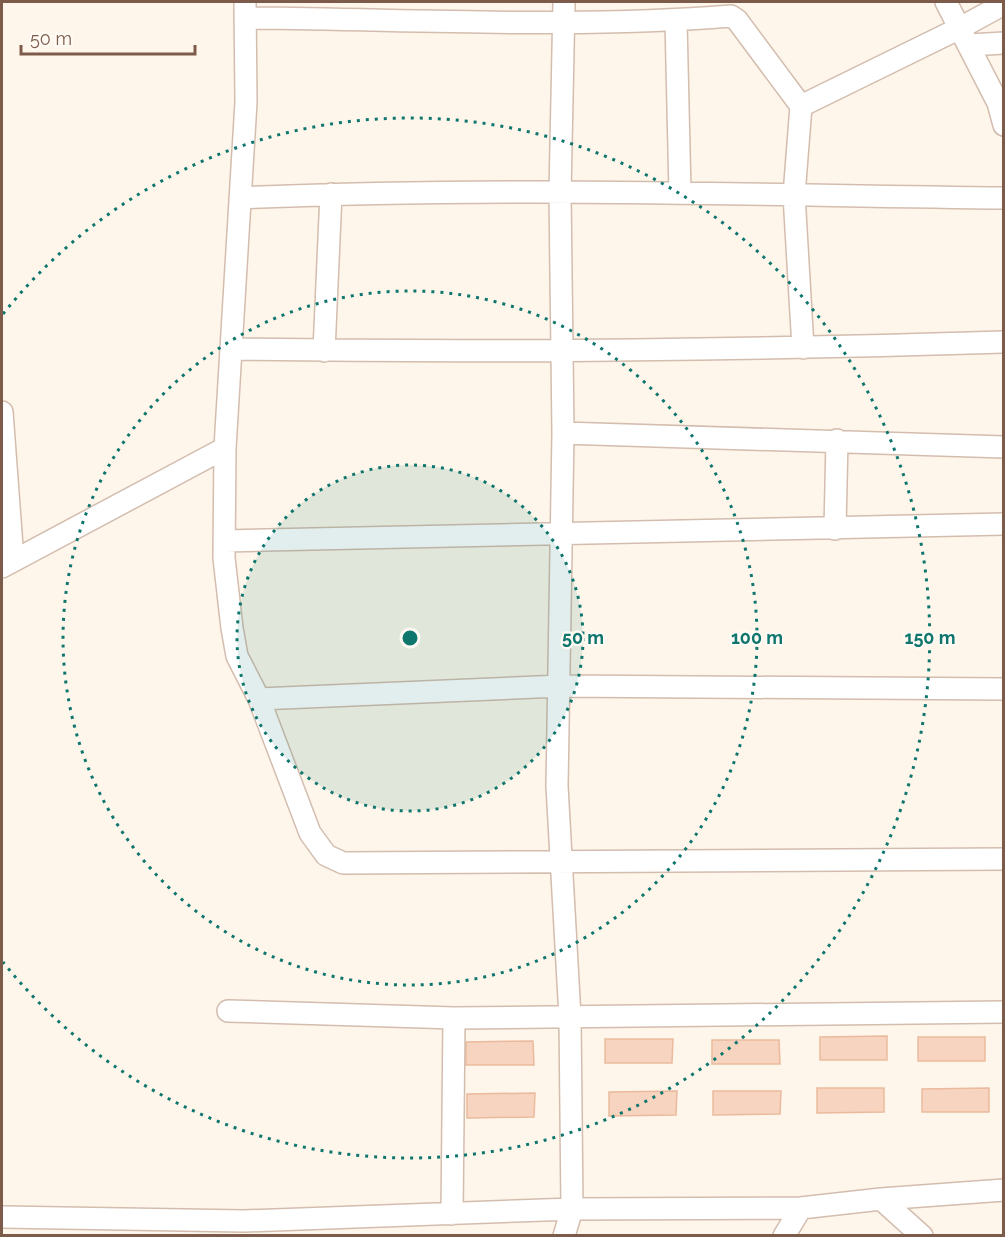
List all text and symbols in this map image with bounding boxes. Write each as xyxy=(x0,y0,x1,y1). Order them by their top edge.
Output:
scale bar xyxy=(21,18,195,56)
text: 50 m xyxy=(30,28,72,49)
text: 50 m xyxy=(562,627,604,648)
text: 100 m xyxy=(731,627,783,648)
text: 150 m xyxy=(905,627,956,648)
centre of rings xyxy=(400,628,420,648)

